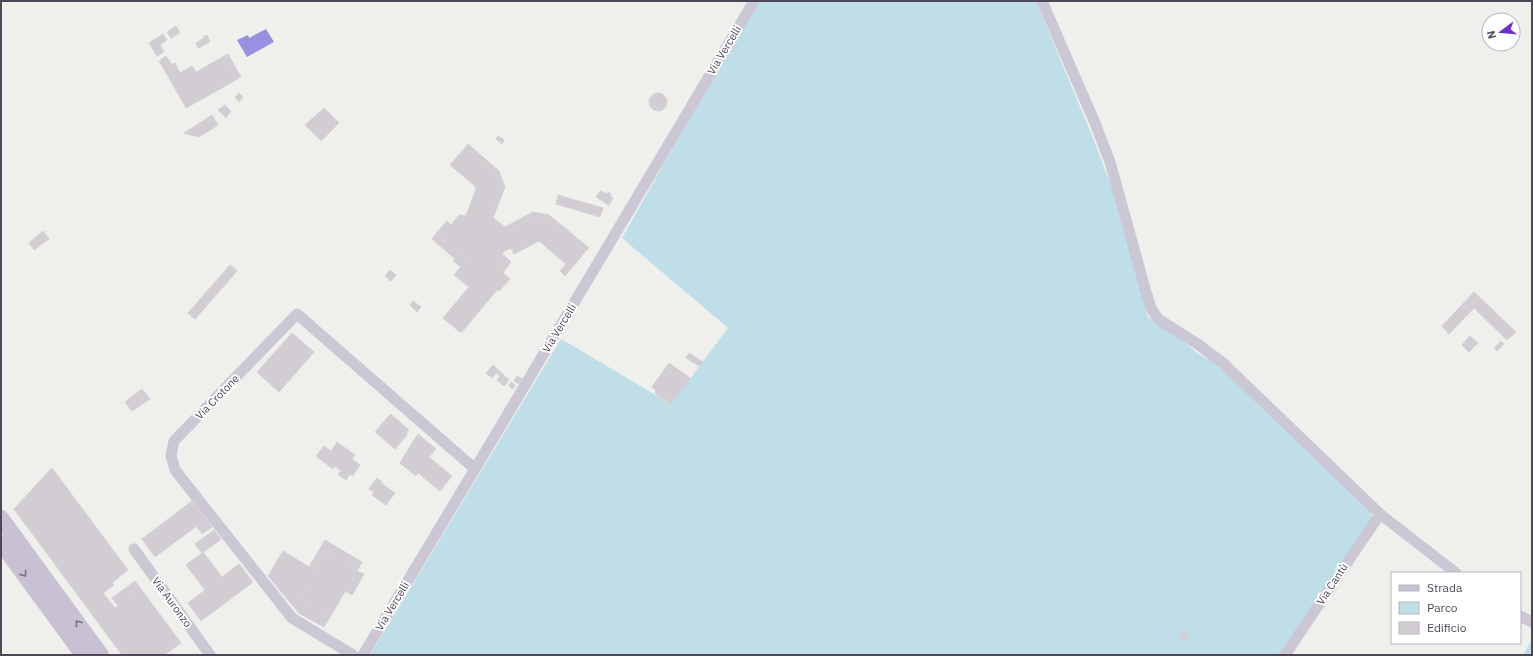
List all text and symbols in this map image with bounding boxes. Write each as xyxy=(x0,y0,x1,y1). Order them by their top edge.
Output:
north arrow xyxy=(1481,12,1521,52)
street label: Via Vercelli xyxy=(704,23,744,77)
text: N xyxy=(1484,29,1499,41)
street label: Via Vercelli xyxy=(539,301,579,355)
street label: Via Crotone xyxy=(192,372,242,422)
street label: Via Cantù xyxy=(1313,560,1351,608)
one-way arrow xyxy=(19,570,26,577)
legend xyxy=(1391,572,1521,644)
street label: Via Auronzo xyxy=(149,574,195,630)
street label: Via Vercelli xyxy=(372,579,412,633)
text: Strada xyxy=(1427,580,1463,595)
text: Parco xyxy=(1427,600,1458,615)
text: Edificio xyxy=(1427,620,1467,635)
one-way arrow xyxy=(75,621,82,628)

